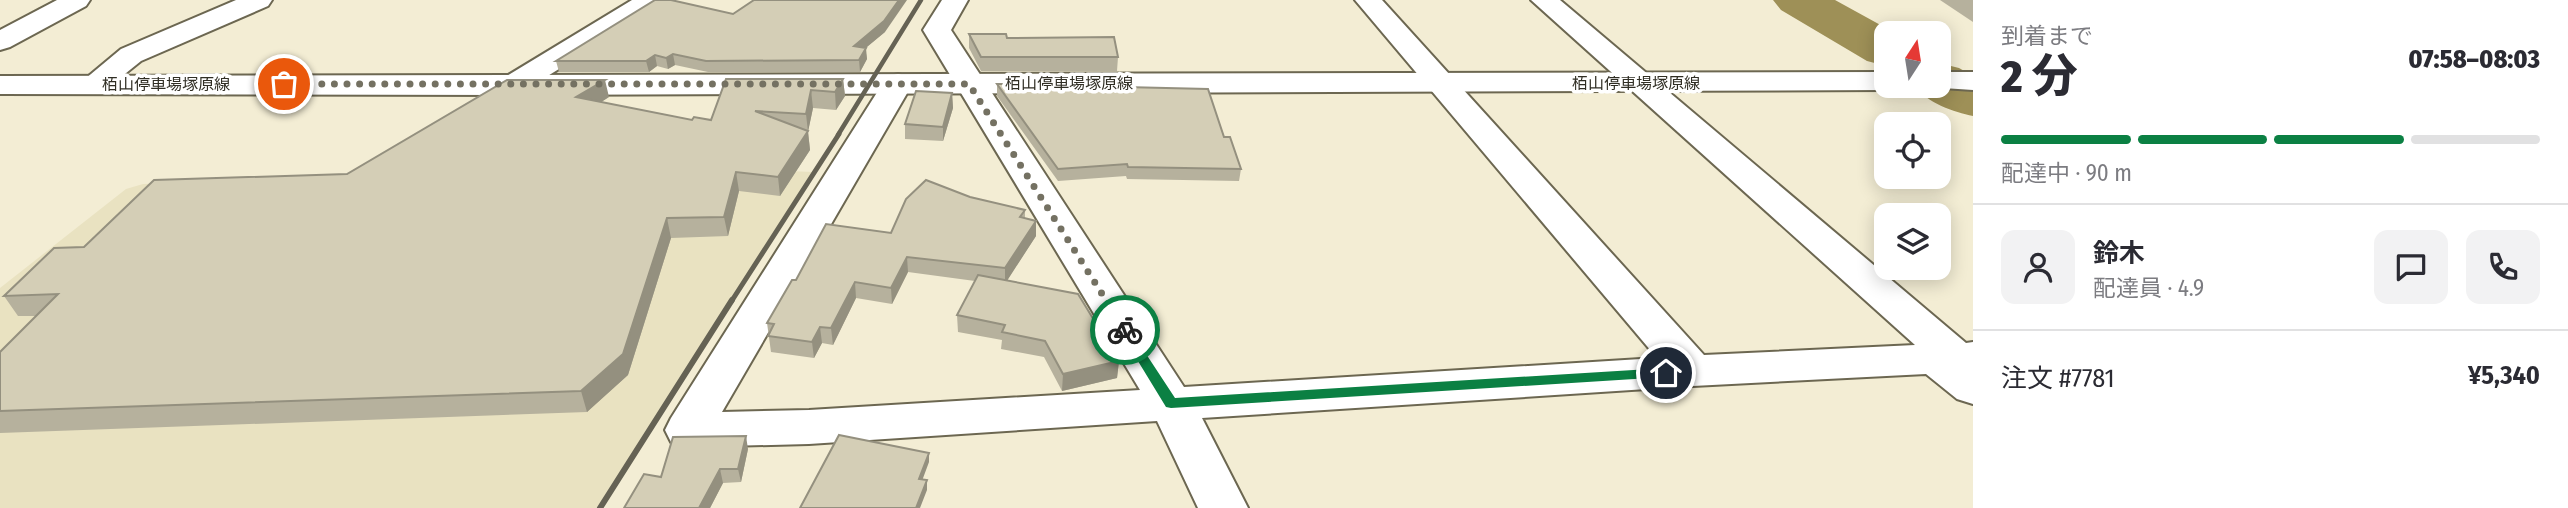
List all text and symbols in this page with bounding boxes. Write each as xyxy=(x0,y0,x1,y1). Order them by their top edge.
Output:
north arrow xyxy=(1874,21,1951,98)
map controls xyxy=(1874,21,1951,280)
text: 到着まで xyxy=(2001,22,2093,50)
text: 07:58–08:03 xyxy=(2408,44,2540,75)
text: 2 分 xyxy=(2001,49,2078,104)
pin xyxy=(254,54,314,114)
icon: bag xyxy=(265,65,303,103)
street label: 栢山停車場塚原線 xyxy=(1005,74,1133,93)
street label: 栢山停車場塚原線 xyxy=(1572,74,1700,93)
street label: 栢山停車場塚原線 xyxy=(102,75,230,94)
button: locate xyxy=(1874,112,1951,189)
text: 配達中 · 90 m xyxy=(2001,159,2132,187)
button: layers xyxy=(1874,203,1951,280)
button: person xyxy=(2001,230,2075,304)
button: chat xyxy=(2374,230,2448,304)
button: phone xyxy=(2466,230,2540,304)
text: 鈴木 xyxy=(2093,238,2145,269)
text: 配達員 · 4.9 xyxy=(2093,274,2204,302)
courier xyxy=(1090,295,1160,365)
icon: bike xyxy=(1106,311,1144,349)
pin xyxy=(1636,343,1696,403)
icon: home xyxy=(1647,354,1685,392)
text: ¥5,340 xyxy=(2468,360,2540,391)
text: 注文 #7781 xyxy=(2001,363,2115,394)

